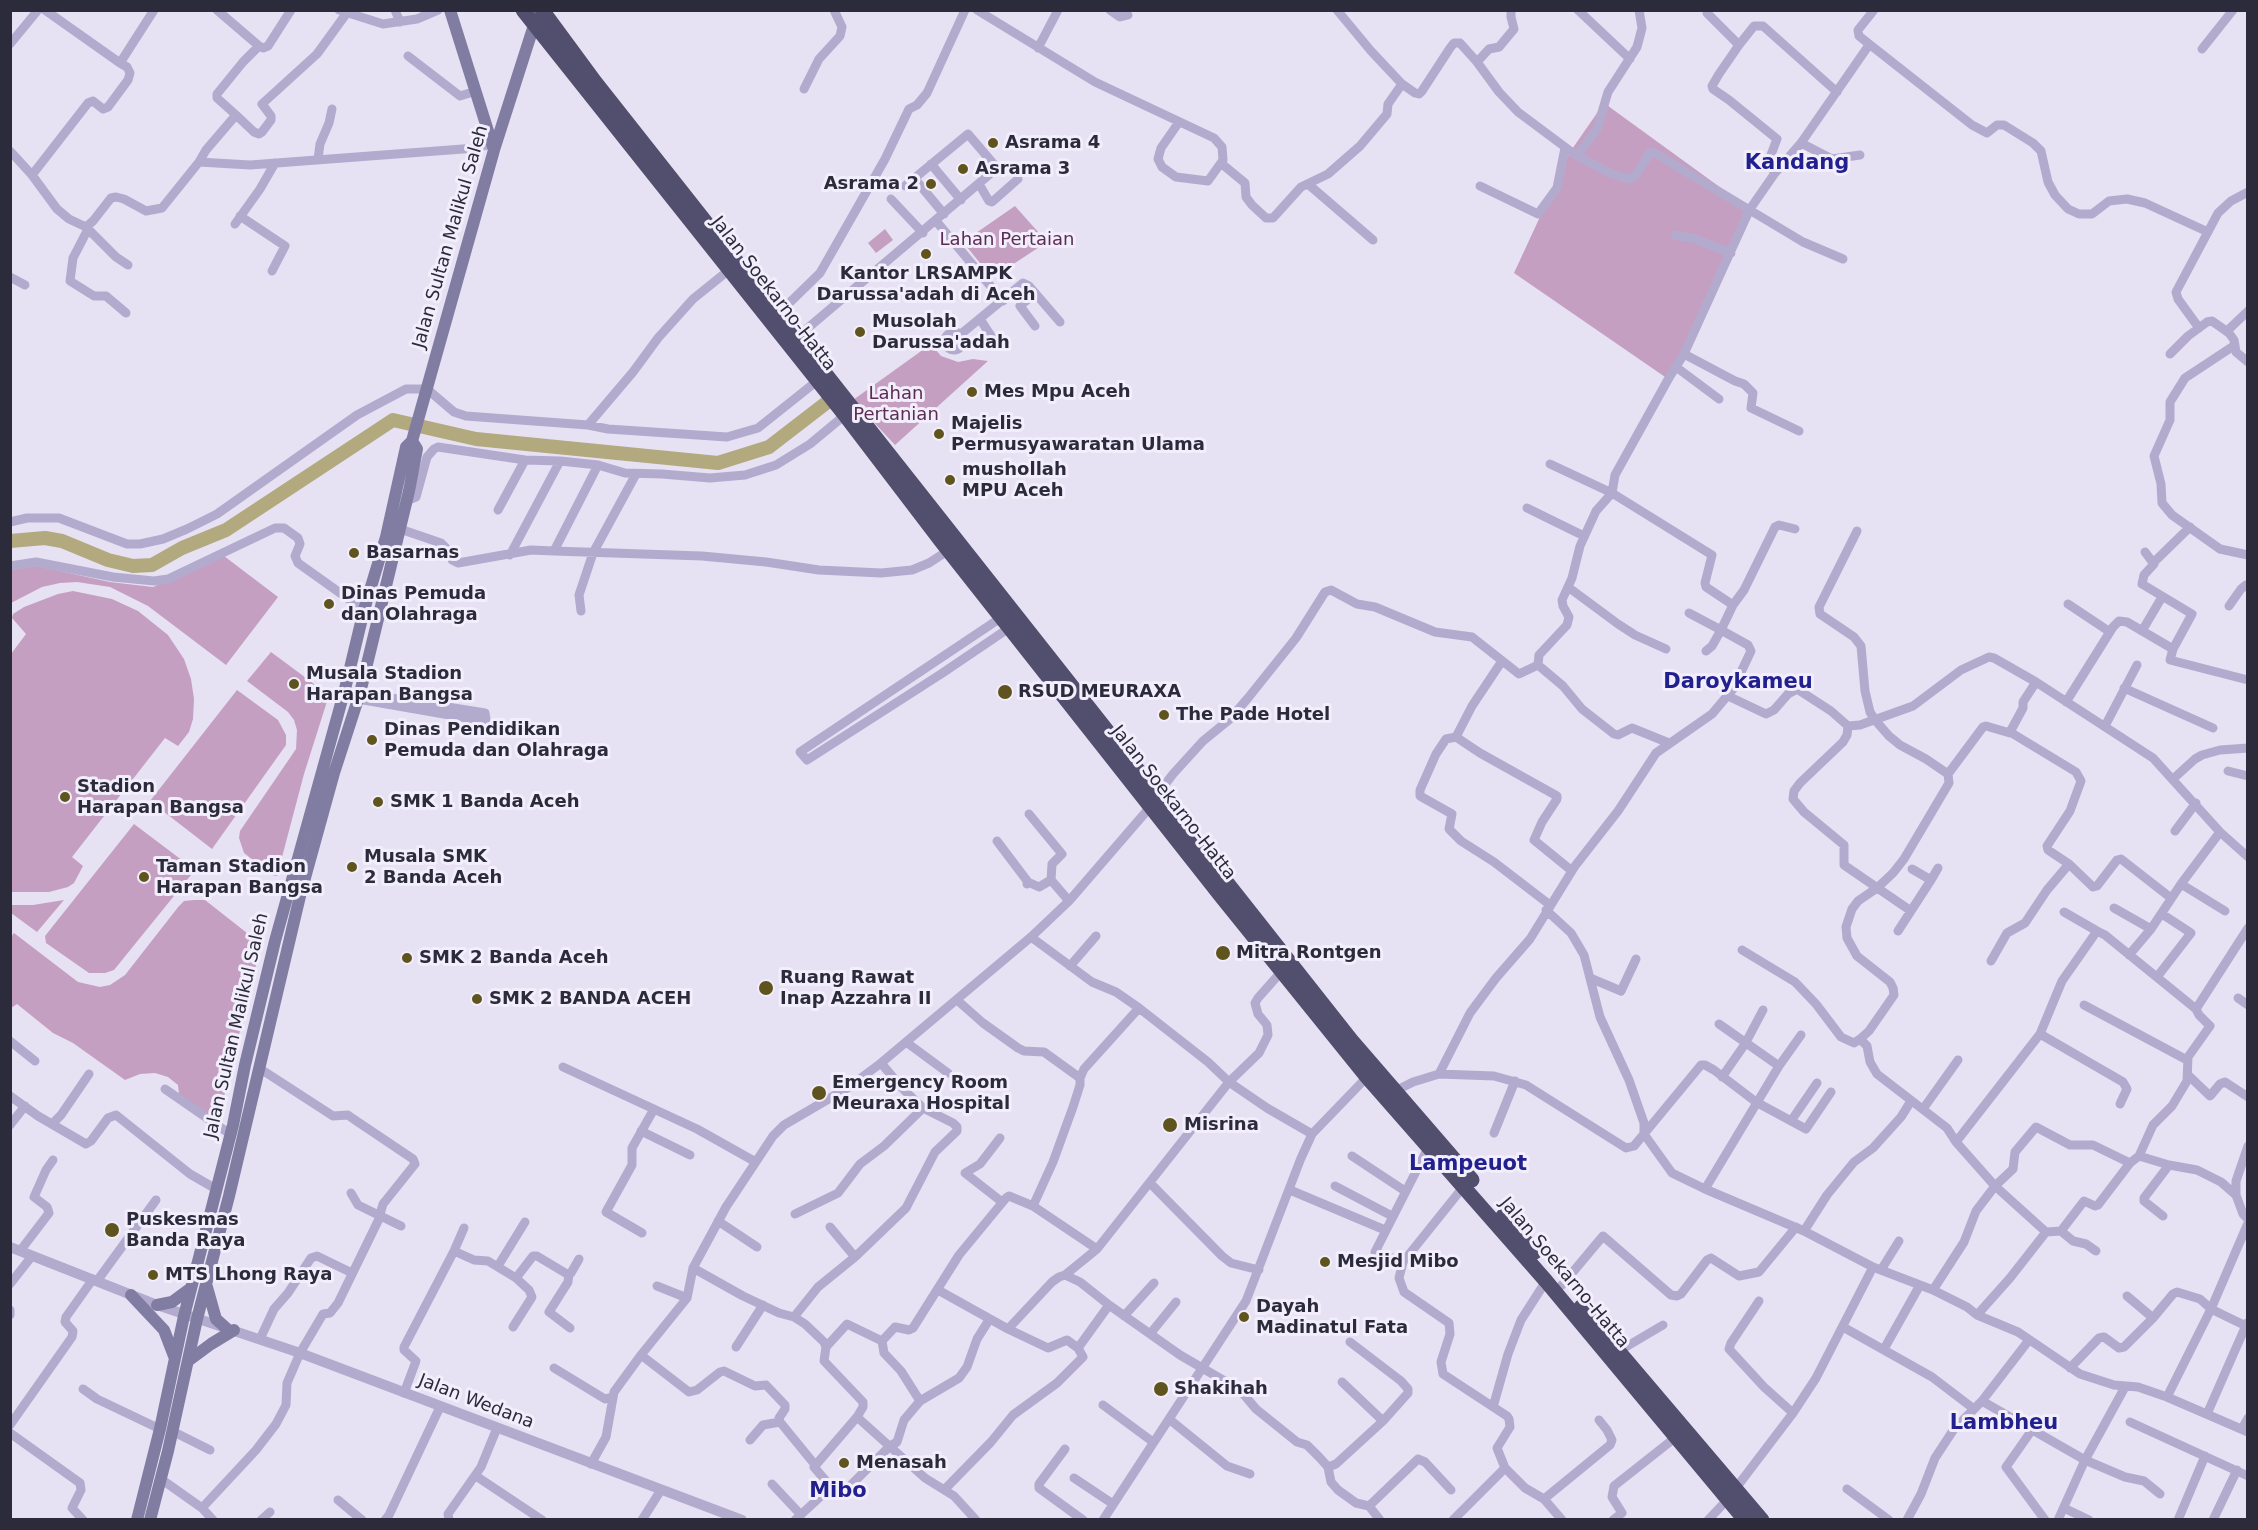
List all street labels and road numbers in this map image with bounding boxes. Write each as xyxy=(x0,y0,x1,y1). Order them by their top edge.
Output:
street label: Jalan Sultan Malikul Saleh xyxy=(409,123,493,351)
street label: Jalan Soekarno-Hatta xyxy=(706,212,840,376)
street label: Jalan Soekarno-Hatta xyxy=(1106,721,1240,885)
street label: Jalan Sultan Malikul Saleh xyxy=(200,911,274,1141)
street label: Jalan Soekarno-Hatta xyxy=(1495,1193,1633,1353)
street label: Jalan Wedana xyxy=(415,1370,537,1434)

